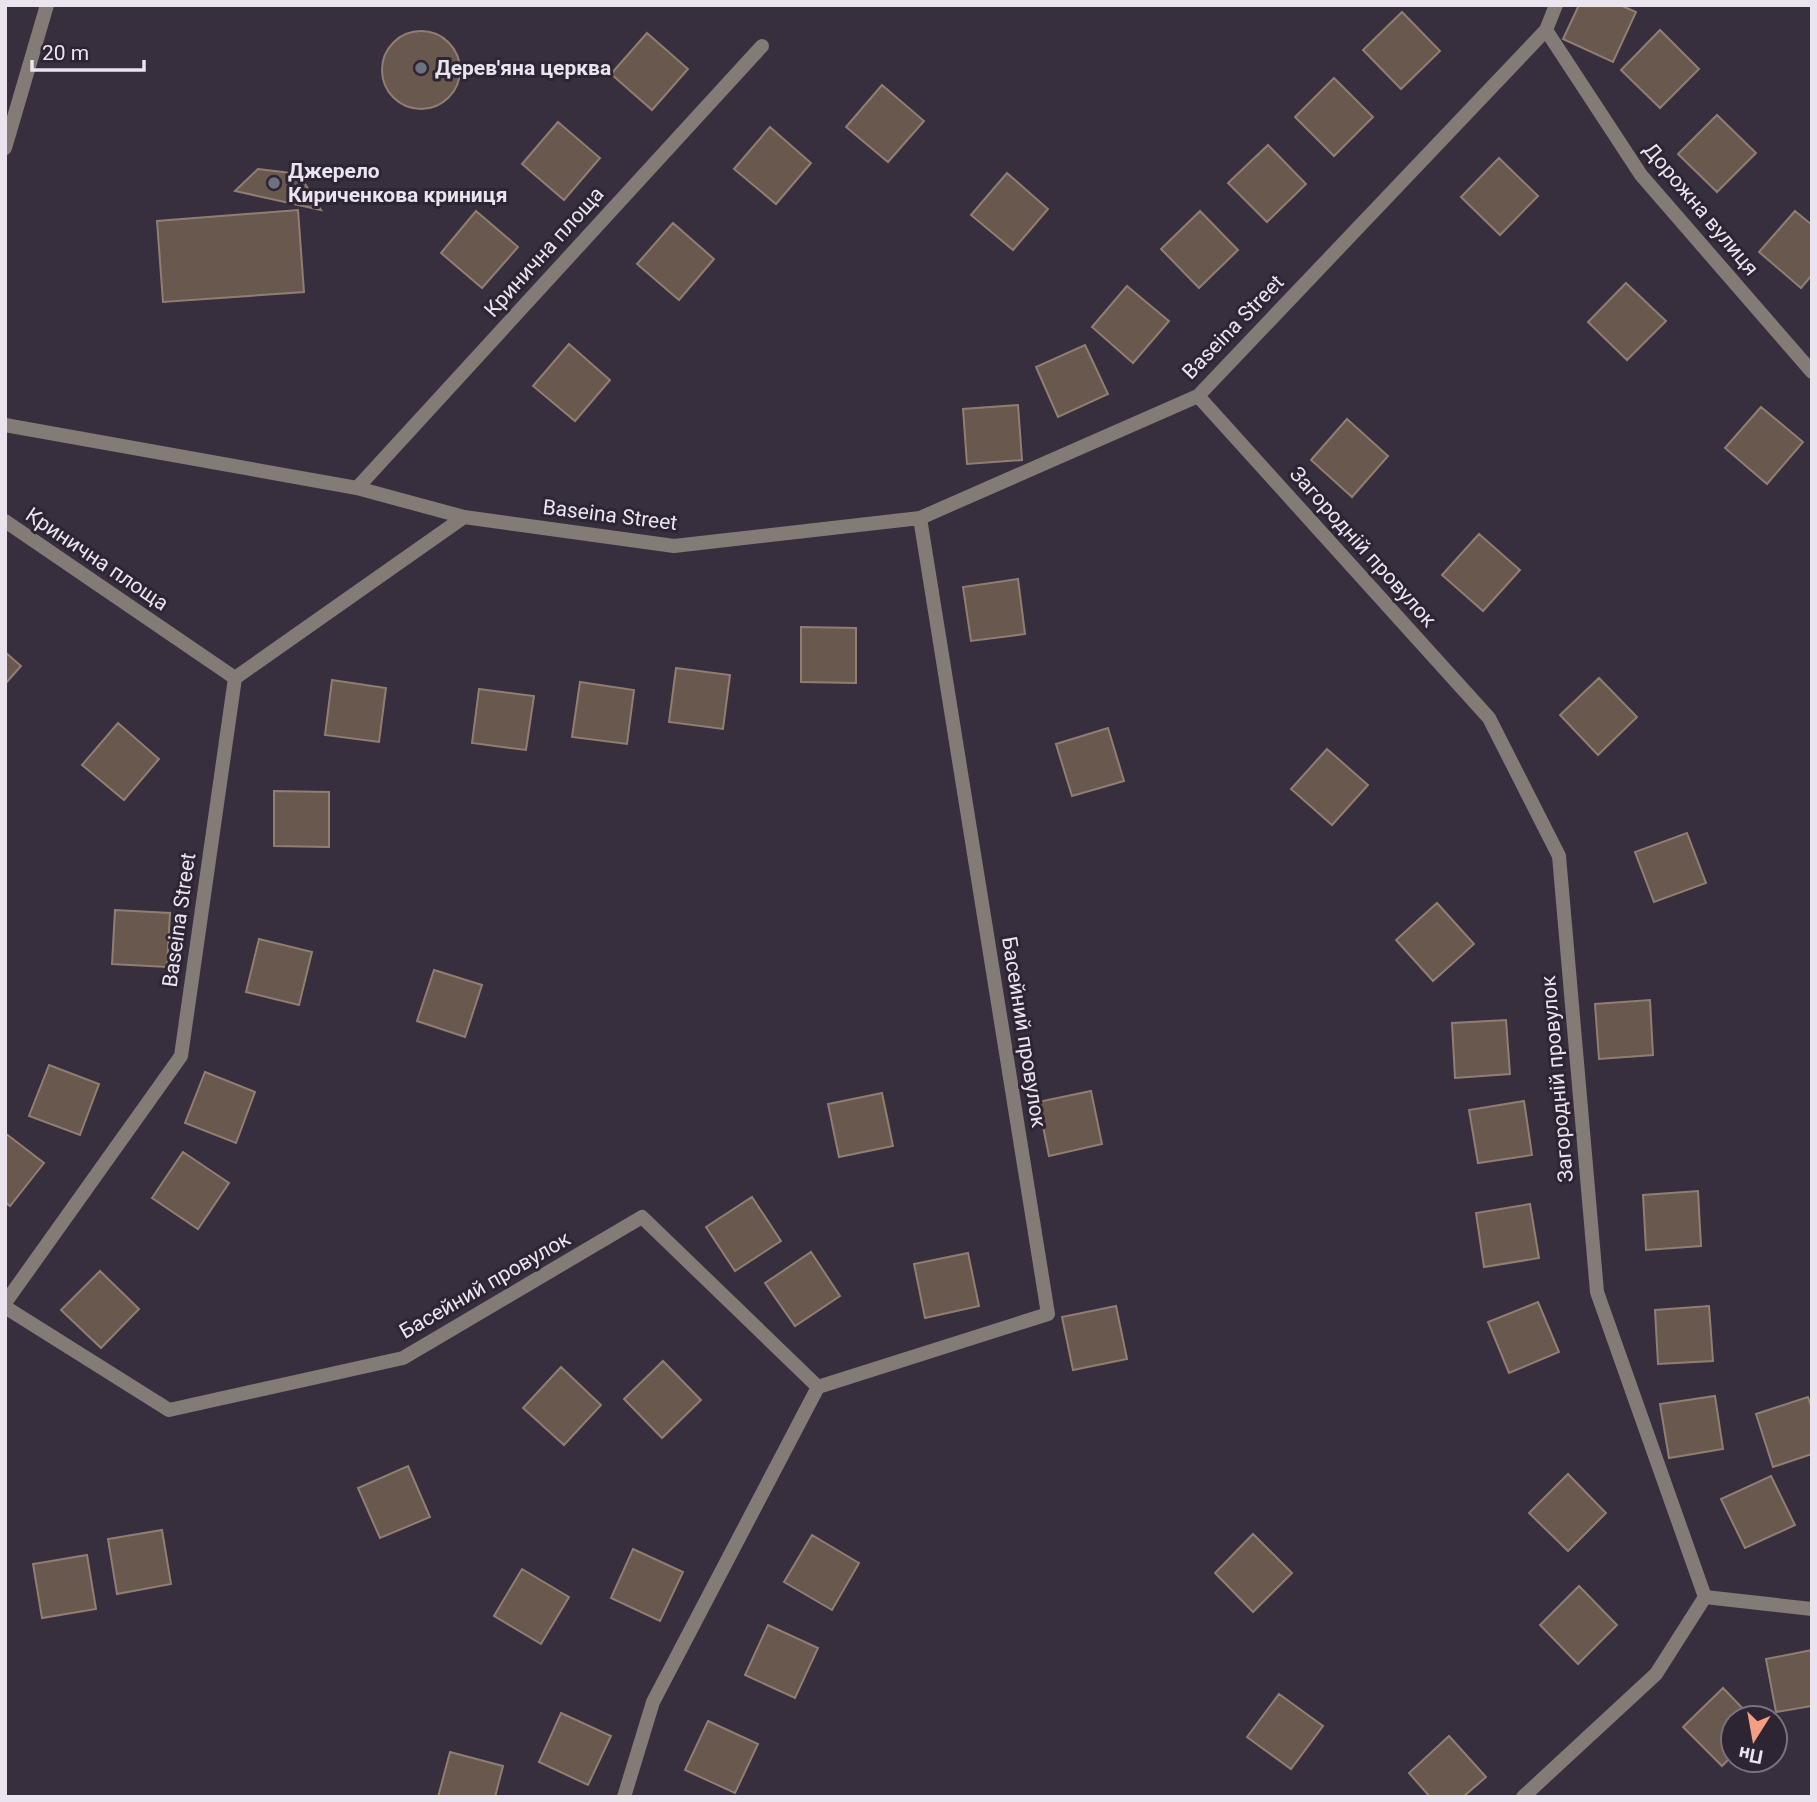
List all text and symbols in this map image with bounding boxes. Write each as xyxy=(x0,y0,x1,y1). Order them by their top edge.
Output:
scale bar xyxy=(32,28,144,72)
text: 20 m xyxy=(42,41,89,65)
place label: Дерев'яна церква xyxy=(435,56,611,80)
marker: Дерев'яна церква xyxy=(413,60,429,76)
street label: Дорожна вулиця xyxy=(1638,138,1764,280)
place label: Джерело Кириченкова криниця xyxy=(288,159,508,207)
marker: Джерело Кириченкова криниця xyxy=(266,175,282,191)
street label: Кринична площа xyxy=(479,182,609,322)
street label: Baseina Street xyxy=(1177,270,1289,384)
street label: Загородній провулок xyxy=(1285,462,1442,633)
street label: Baseina Street xyxy=(541,495,679,535)
street label: Кринична площа xyxy=(21,502,173,616)
street label: Baseina Street xyxy=(158,851,200,989)
street label: Басейний провулок xyxy=(997,935,1051,1130)
street label: Загородній провулок xyxy=(1536,974,1578,1183)
street label: Басейний провулок xyxy=(395,1226,575,1344)
north arrow xyxy=(1719,1704,1789,1774)
text: Пн xyxy=(1737,1742,1765,1769)

